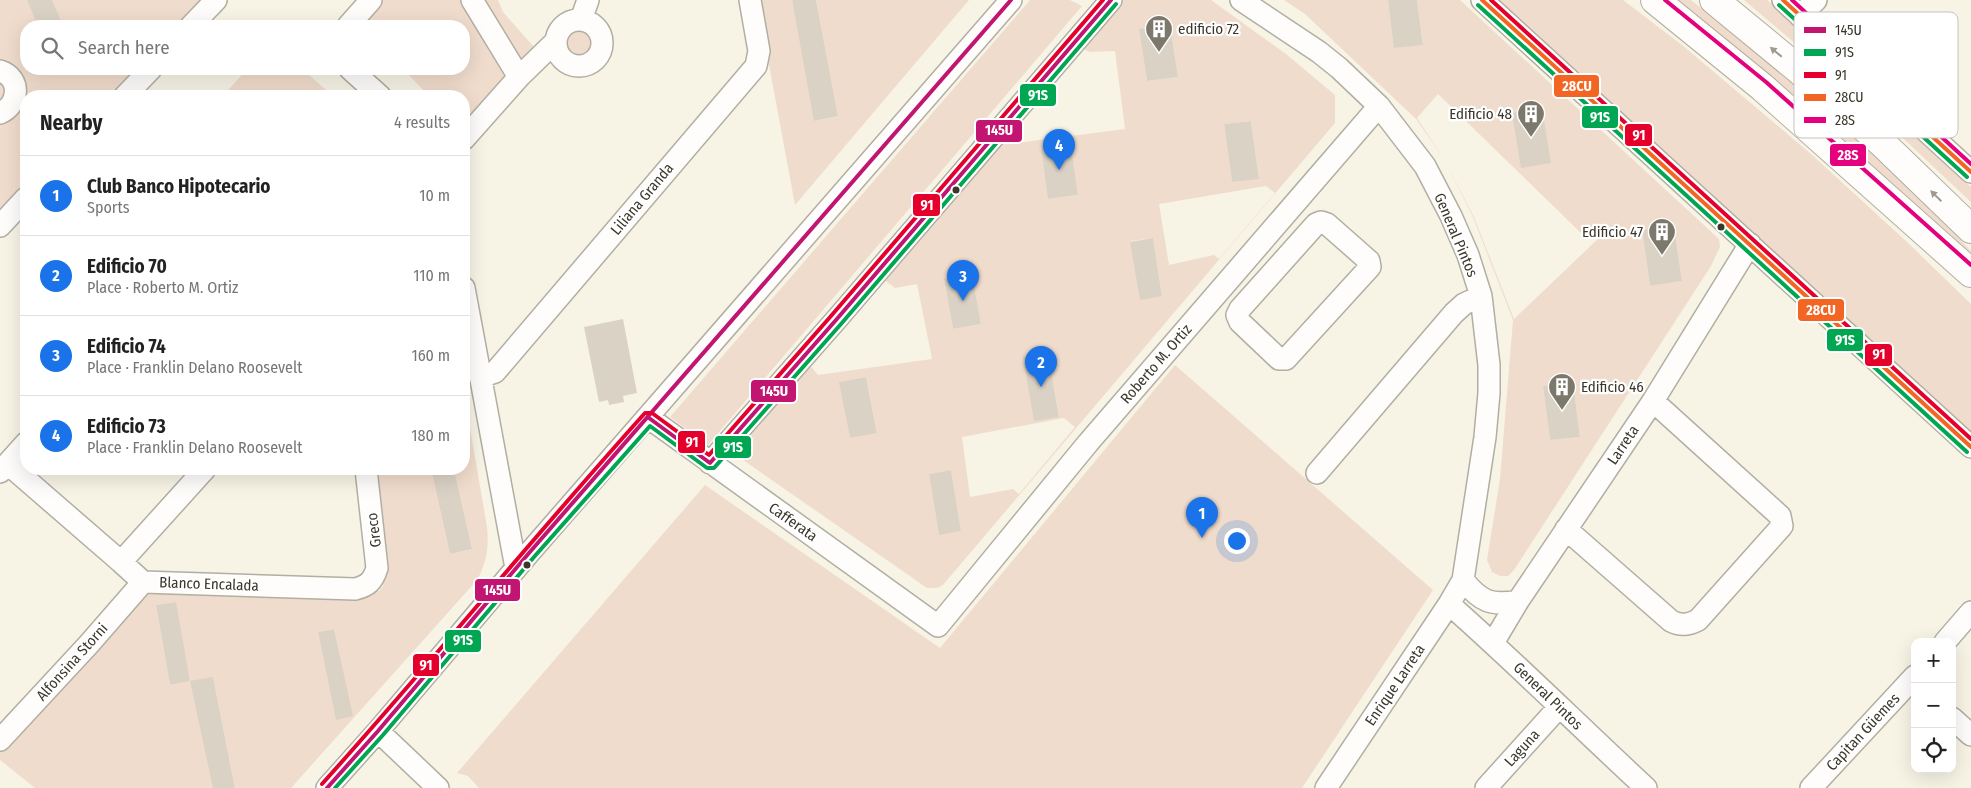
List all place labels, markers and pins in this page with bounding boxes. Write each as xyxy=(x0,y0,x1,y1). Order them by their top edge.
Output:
building icon: edificio 72 xyxy=(1144,14,1174,53)
place label: edificio 72 xyxy=(1178,20,1240,38)
building icon: Edificio 48 xyxy=(1516,99,1546,138)
place label: Edificio 48 xyxy=(1449,105,1512,123)
pin: 4 xyxy=(1043,129,1075,170)
unlabelled marker xyxy=(951,185,961,195)
building icon: Edificio 47 xyxy=(1647,217,1677,256)
unlabelled marker xyxy=(1716,222,1726,232)
place label: Edificio 47 xyxy=(1582,223,1643,241)
pin: 3 xyxy=(947,260,979,301)
pin: 2 xyxy=(1025,346,1057,387)
building icon: Edificio 46 xyxy=(1547,372,1577,411)
place label: Edificio 46 xyxy=(1581,378,1644,396)
pin: 1 xyxy=(1186,497,1218,538)
unlabelled marker xyxy=(522,560,532,570)

